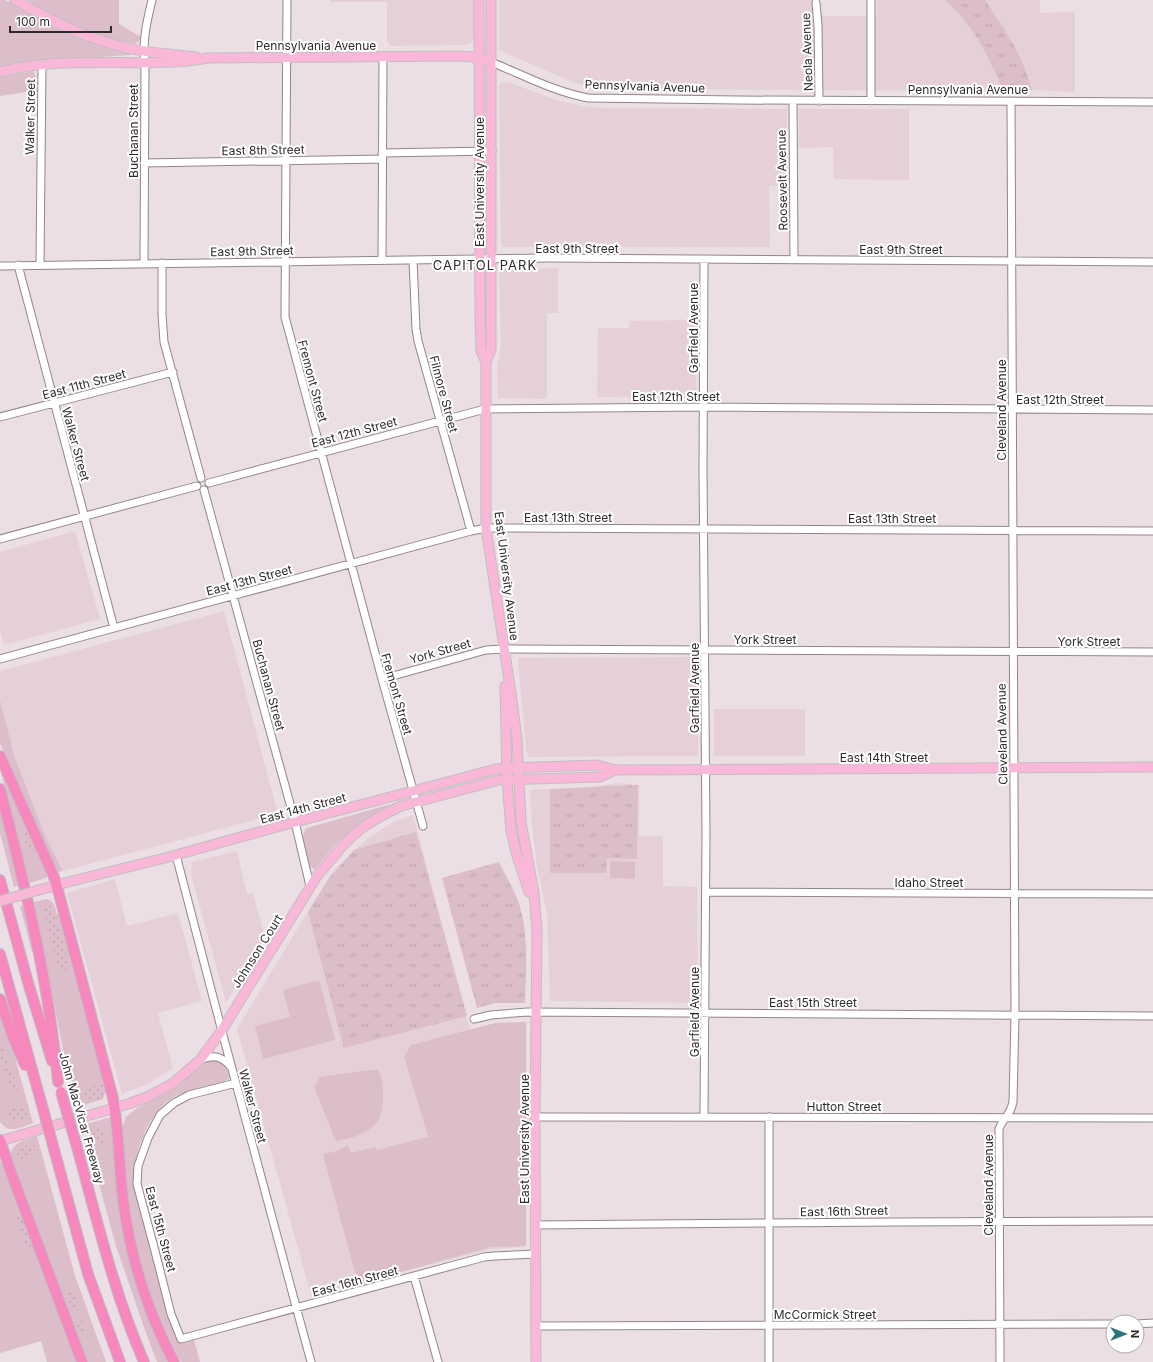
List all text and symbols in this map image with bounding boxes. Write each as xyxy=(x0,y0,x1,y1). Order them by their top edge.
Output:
scale bar xyxy=(10,8,111,34)
street label: Neola Avenue xyxy=(798,13,816,91)
text: 100 m xyxy=(16,14,50,29)
street label: Pennsylvania Avenue xyxy=(256,38,376,53)
street label: Pennsylvania Avenue xyxy=(584,76,706,96)
street label: Walker Street xyxy=(22,79,38,155)
street label: Pennsylvania Avenue xyxy=(908,82,1028,97)
street label: Buchanan Street xyxy=(126,84,141,178)
street label: East University Avenue xyxy=(472,117,487,247)
street label: Roosevelt Avenue xyxy=(774,129,790,231)
street label: East 8th Street xyxy=(221,142,305,158)
street label: East 9th Street xyxy=(535,241,619,256)
street label: East 9th Street xyxy=(859,242,943,257)
street label: East 9th Street xyxy=(210,243,294,259)
district label: CAPITOL PARK xyxy=(433,257,537,273)
street label: Garfield Avenue xyxy=(686,283,701,373)
street label: Fremont Street xyxy=(295,338,331,424)
street label: Filmore Street xyxy=(427,354,462,434)
street label: Cleveland Avenue xyxy=(994,359,1009,461)
street label: East 11th Street xyxy=(41,366,127,402)
street label: East 12th Street xyxy=(632,389,720,404)
street label: East 12th Street xyxy=(1016,392,1104,407)
street label: Walker Street xyxy=(59,405,93,483)
street label: East 12th Street xyxy=(310,413,399,451)
street label: East University Avenue xyxy=(492,510,522,642)
street label: East 13th Street xyxy=(524,510,612,525)
street label: East 13th Street xyxy=(848,511,936,526)
street label: East 13th Street xyxy=(204,561,294,599)
street label: York Street xyxy=(734,632,797,647)
street label: York Street xyxy=(1058,634,1121,649)
street label: York Street xyxy=(408,635,472,667)
street label: Buchanan Street xyxy=(250,638,288,732)
street label: Garfield Avenue xyxy=(687,643,702,733)
street label: Fremont Street xyxy=(378,652,416,737)
street label: Cleveland Avenue xyxy=(994,683,1010,785)
street label: East 14th Street xyxy=(840,750,928,765)
street label: East 14th Street xyxy=(258,789,348,827)
street label: Idaho Street xyxy=(895,875,963,890)
street label: Johnson Court xyxy=(228,911,286,991)
street label: Garfield Avenue xyxy=(687,967,702,1057)
street label: East 15th Street xyxy=(769,995,857,1010)
street label: John MacVicar Freeway xyxy=(56,1050,108,1186)
street label: Walker Street xyxy=(236,1067,270,1145)
street label: East University Avenue xyxy=(517,1074,532,1204)
street label: Hutton Street xyxy=(807,1099,882,1114)
street label: Cleveland Avenue xyxy=(981,1134,996,1236)
street label: East 15th Street xyxy=(142,1185,180,1274)
street label: East 16th Street xyxy=(800,1203,888,1219)
street label: East 16th Street xyxy=(310,1262,400,1300)
street label: McCormick Street xyxy=(774,1307,876,1322)
north arrow xyxy=(1105,1314,1145,1354)
text: N xyxy=(1128,1330,1142,1338)

